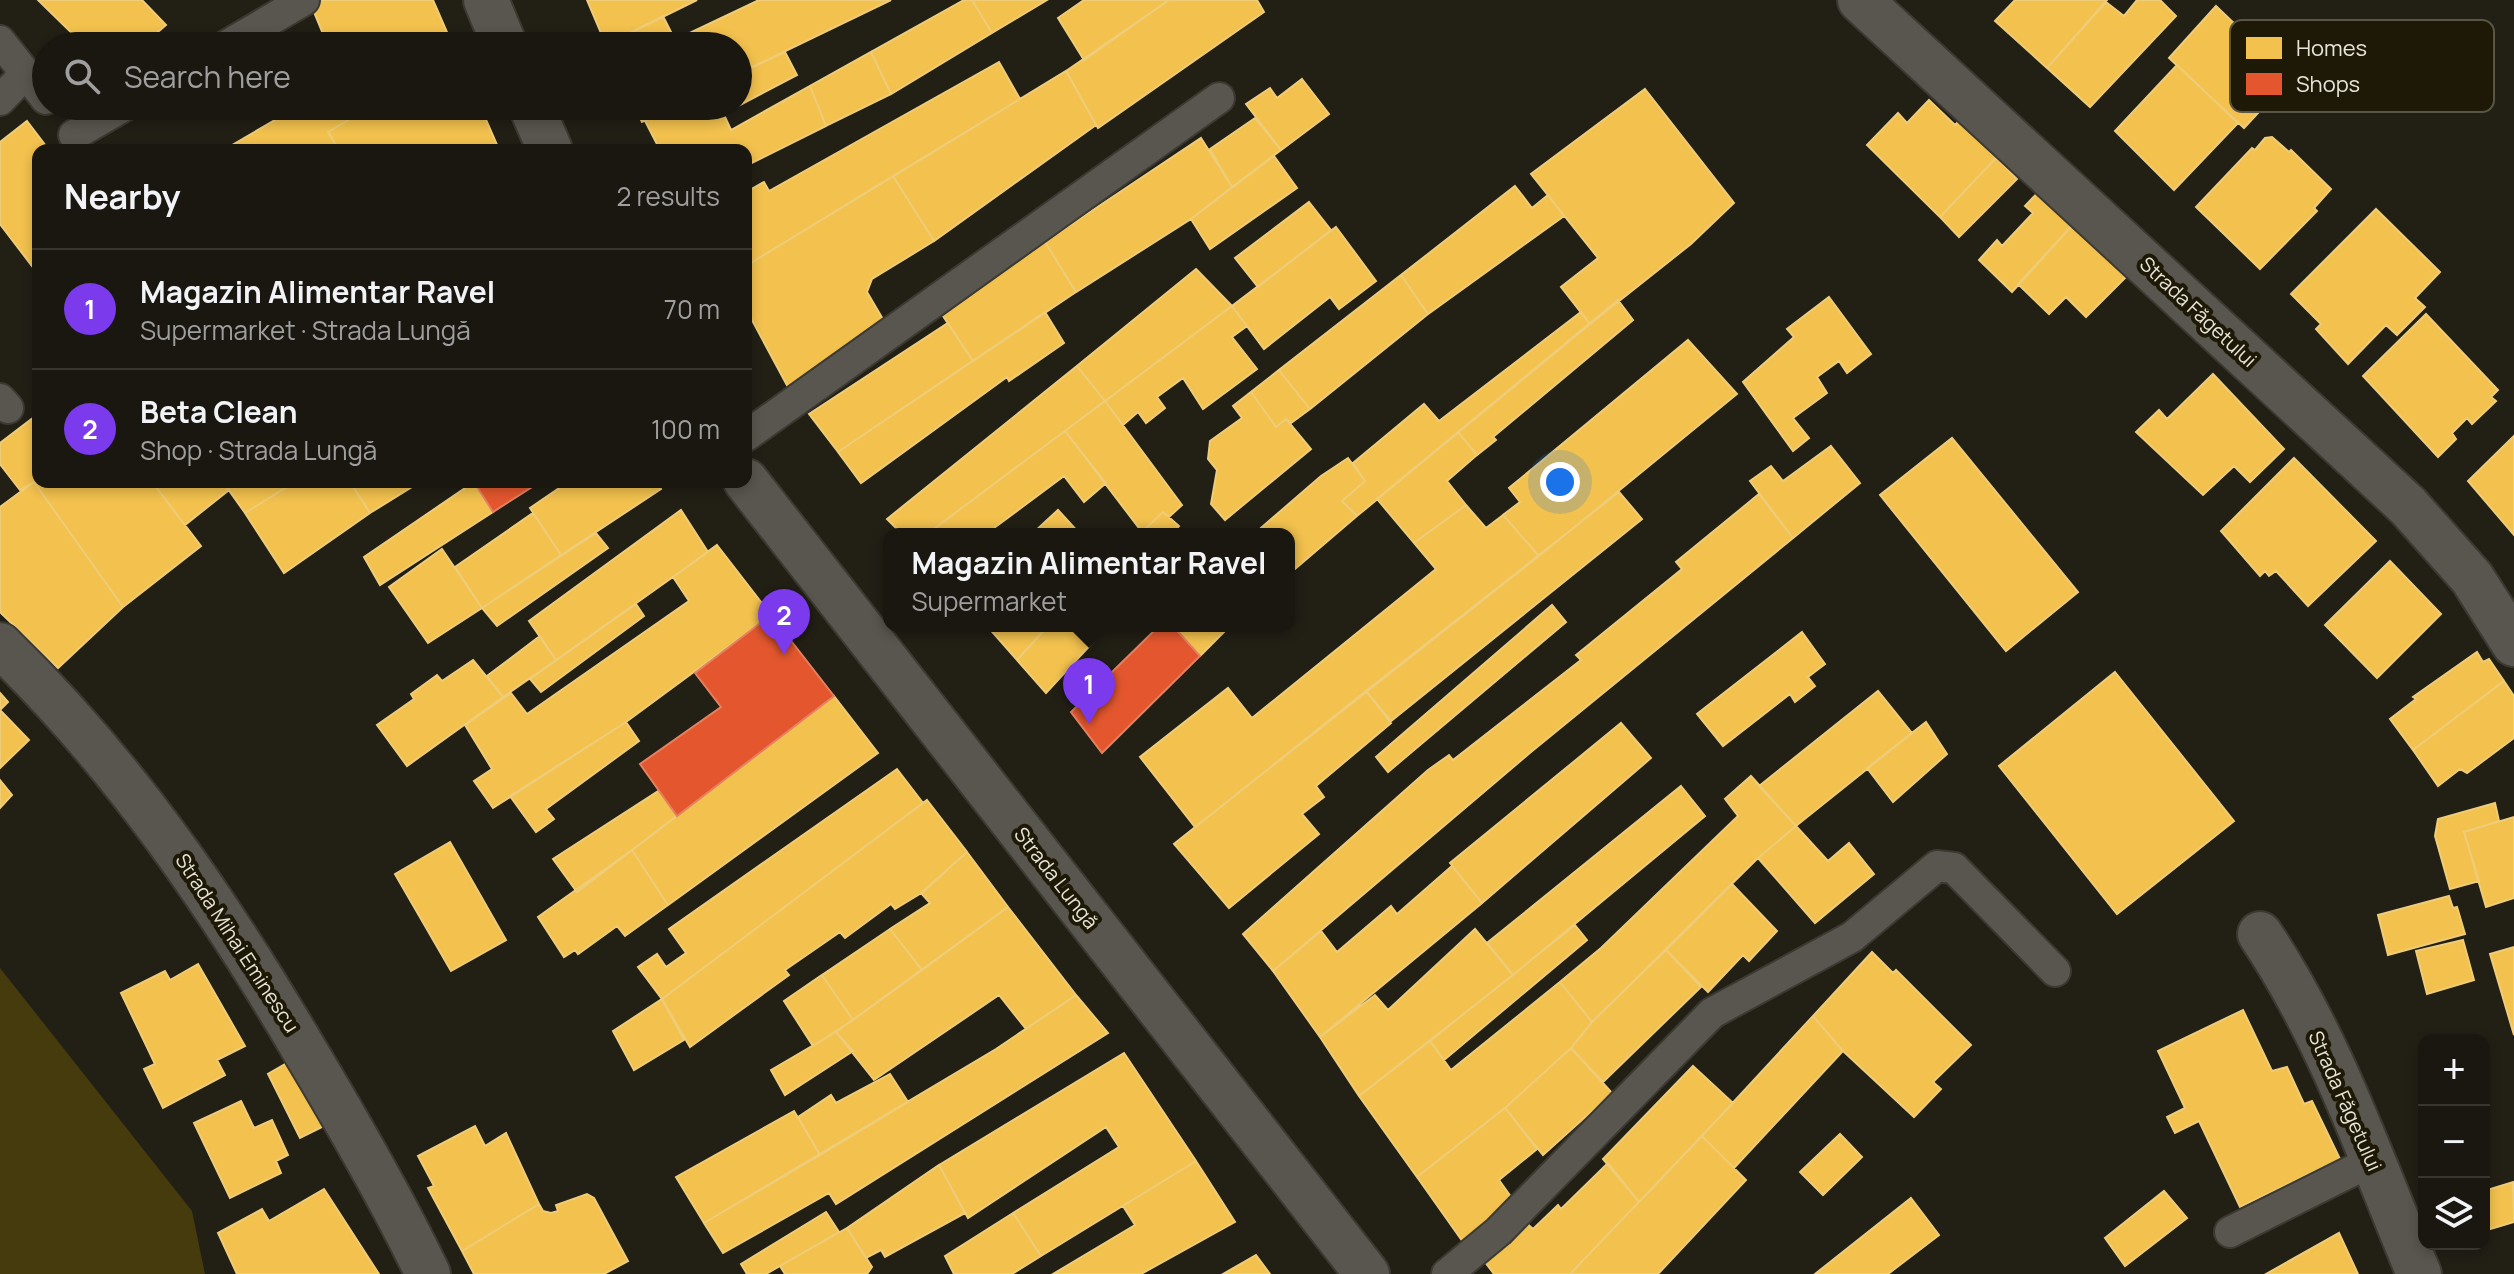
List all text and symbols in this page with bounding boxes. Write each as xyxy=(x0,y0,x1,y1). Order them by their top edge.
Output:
legend xyxy=(2230,20,2494,112)
search box xyxy=(32,32,752,120)
text: Homes xyxy=(2296,33,2367,63)
icon: search xyxy=(60,54,104,98)
text: Search here xyxy=(124,56,291,97)
text: Shops xyxy=(2296,69,2360,99)
text: Nearby xyxy=(64,173,180,219)
text: 2 results xyxy=(616,178,720,214)
street label: Strada Făgetului xyxy=(2134,250,2263,373)
text: Magazin Alimentar Ravel xyxy=(140,271,495,312)
text: 1 xyxy=(84,291,96,327)
text: 70 m xyxy=(664,291,720,327)
text: Supermarket · Strada Lungă xyxy=(140,312,471,348)
text: Beta Clean xyxy=(140,391,298,432)
text: 2 xyxy=(82,411,98,447)
text: 100 m xyxy=(651,411,720,447)
text: Shop · Strada Lungă xyxy=(140,432,377,468)
your location xyxy=(1540,462,1580,502)
popup xyxy=(883,528,1295,632)
text: Magazin Alimentar Ravel xyxy=(911,542,1267,583)
text: Supermarket xyxy=(911,583,1067,619)
pin: 2 xyxy=(758,589,810,655)
pin: 1 xyxy=(1063,658,1115,724)
street label: Strada Lungă xyxy=(1008,821,1105,934)
street label: Strada Mihai Eminescu xyxy=(169,848,305,1037)
street label: Strada Făgetului xyxy=(2302,1026,2388,1175)
map controls xyxy=(2418,1034,2490,1250)
button: + xyxy=(2418,1034,2490,1106)
button: − xyxy=(2418,1106,2490,1178)
button: layers xyxy=(2418,1178,2490,1250)

